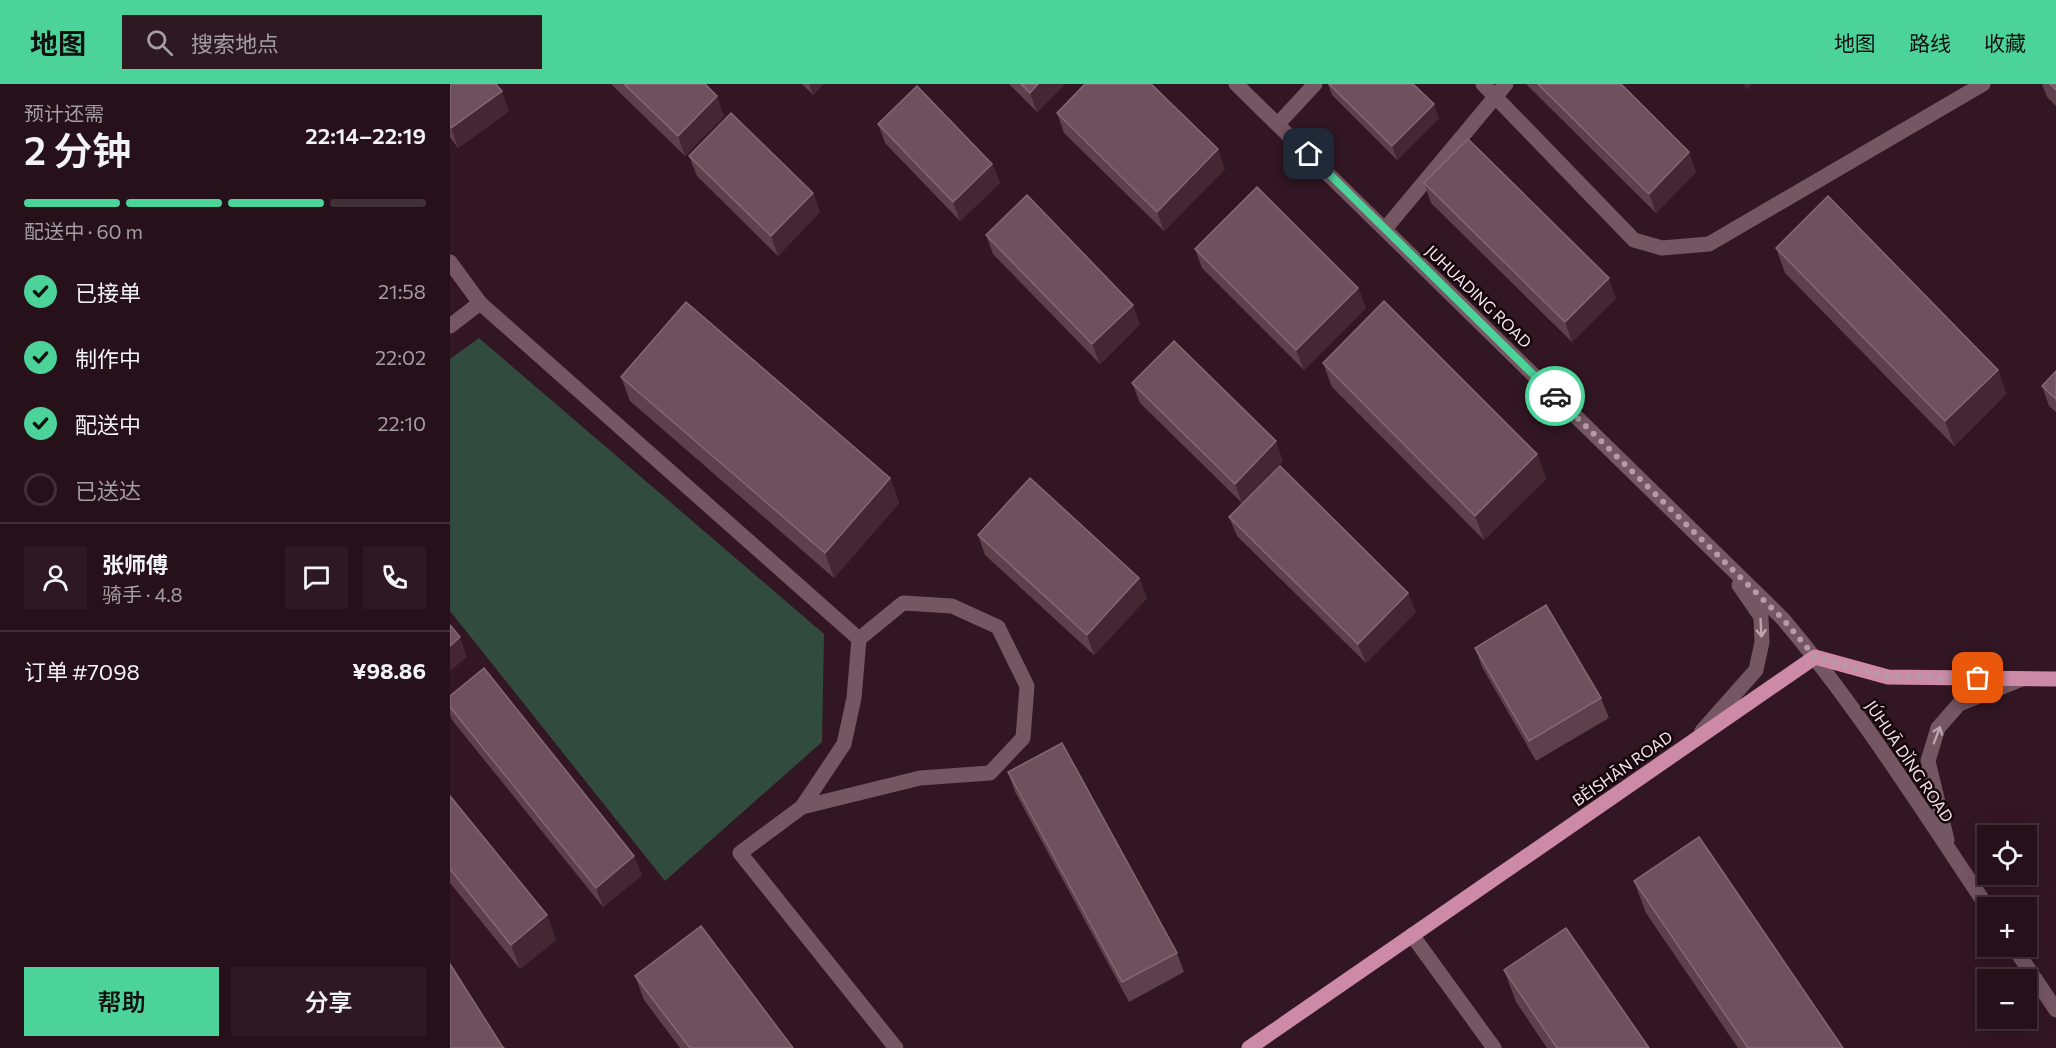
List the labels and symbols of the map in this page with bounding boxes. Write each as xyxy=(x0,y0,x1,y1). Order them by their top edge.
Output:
pin xyxy=(1283,128,1334,179)
street label: JUHUADING ROAD xyxy=(1422,241,1536,351)
courier xyxy=(1525,366,1585,426)
one-way arrow xyxy=(1756,617,1767,637)
pin xyxy=(1952,652,2003,703)
street label: JÚHUĀ DǏNG ROAD xyxy=(1862,697,1958,825)
street label: BĚISHĀN ROAD xyxy=(1568,726,1676,810)
one-way arrow xyxy=(1932,726,1943,744)

